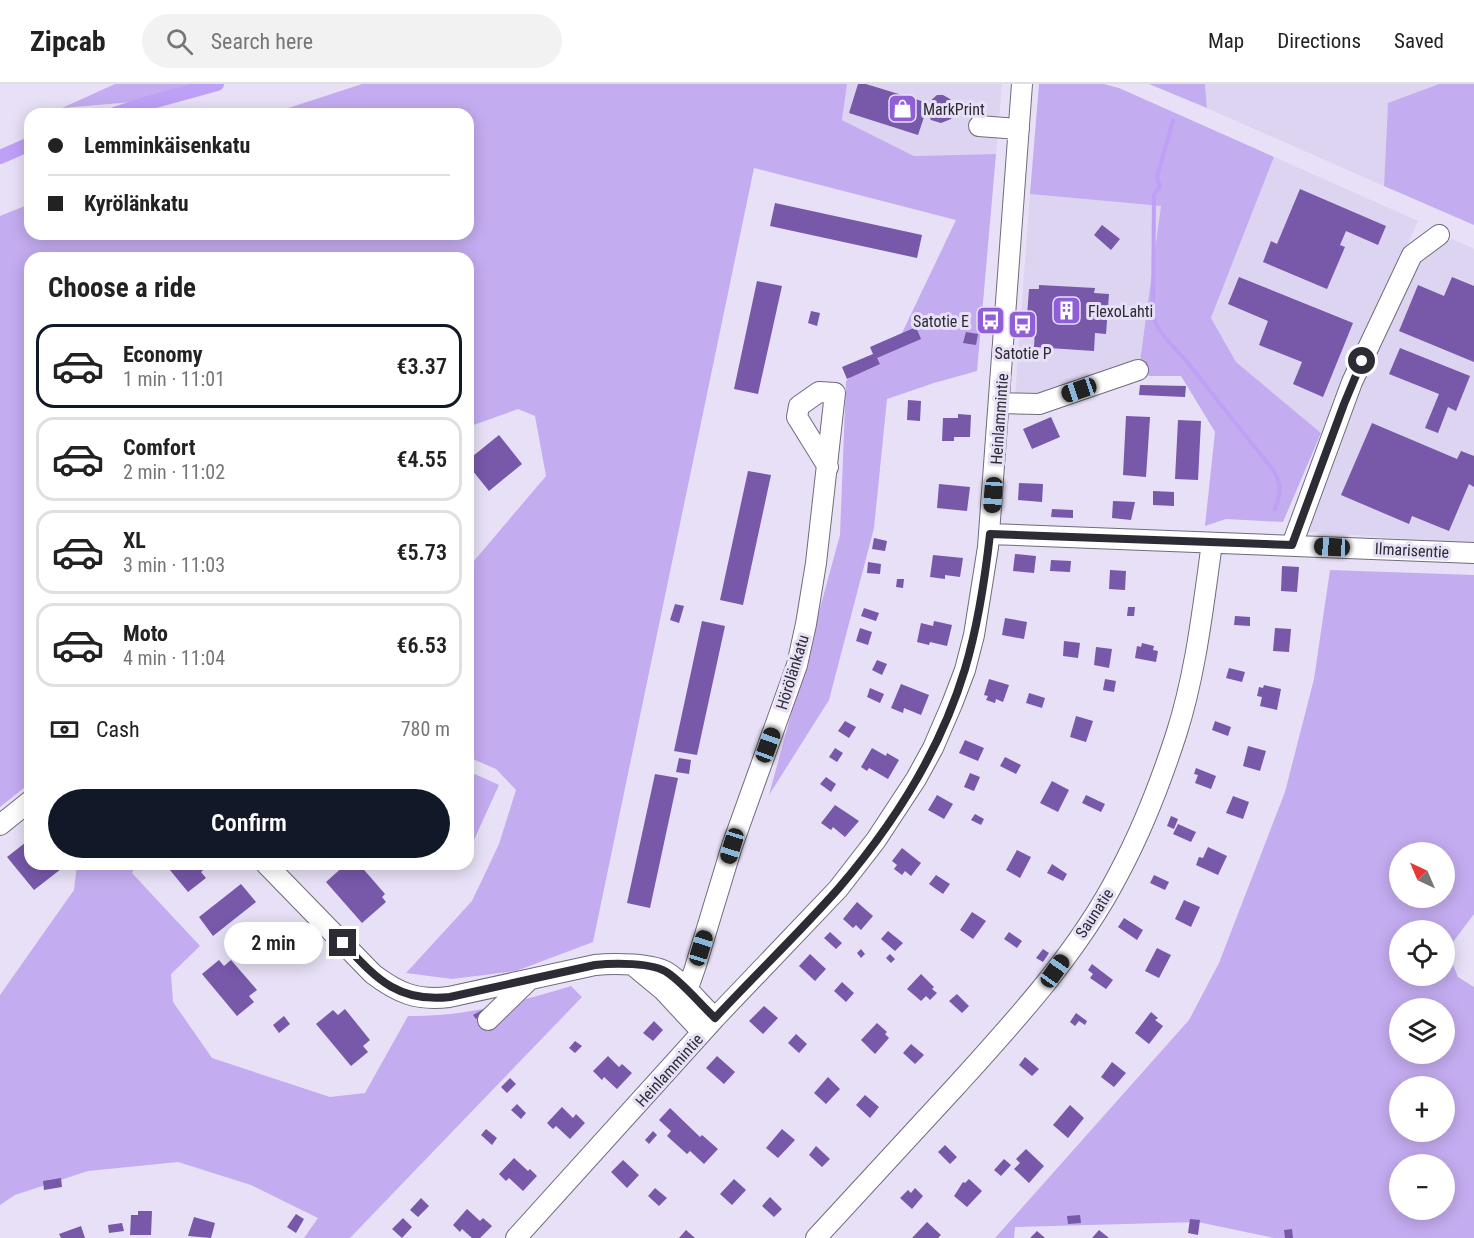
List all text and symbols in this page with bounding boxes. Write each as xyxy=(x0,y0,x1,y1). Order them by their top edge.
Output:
search box xyxy=(142,14,562,68)
text: Zipcab xyxy=(30,25,106,58)
icon: search xyxy=(163,25,196,58)
text: Search here xyxy=(211,29,313,54)
text: Map xyxy=(1208,29,1244,53)
text: Directions xyxy=(1277,29,1361,53)
text: Saved xyxy=(1394,29,1444,53)
shop icon: MarkPrint xyxy=(886,93,918,125)
place label: MarkPrint xyxy=(923,100,985,119)
text: Lemminkäisenkatu xyxy=(84,133,250,158)
text: Kyrölänkatu xyxy=(84,191,189,216)
text: Choose a ride xyxy=(48,272,196,304)
building icon: FlexoLahti xyxy=(1051,295,1083,327)
place label: FlexoLahti xyxy=(1088,302,1153,321)
bus stop icon: Satotie E xyxy=(974,305,1006,337)
bus stop icon: Satotie P xyxy=(1007,309,1039,341)
place label: Satotie E xyxy=(913,312,969,331)
icon: car xyxy=(51,339,105,393)
text: Economy xyxy=(123,342,203,367)
place label: Satotie P xyxy=(994,344,1052,363)
route start xyxy=(1348,347,1375,374)
text: €3.37 xyxy=(396,354,447,379)
text: 1 min · 11:01 xyxy=(123,367,225,391)
street label: Heinlammintie xyxy=(987,373,1012,465)
car xyxy=(1059,376,1099,404)
icon: car xyxy=(51,432,105,486)
text: Comfort xyxy=(123,435,196,460)
text: €4.55 xyxy=(396,447,447,472)
text: 2 min · 11:02 xyxy=(123,460,225,484)
car xyxy=(983,476,1003,514)
icon: car xyxy=(51,525,105,579)
text: XL xyxy=(123,528,146,553)
car xyxy=(1314,537,1350,557)
street label: Ilmarisentie xyxy=(1374,539,1450,562)
text: €5.73 xyxy=(396,540,447,565)
text: 3 min · 11:03 xyxy=(123,553,225,577)
icon: car xyxy=(51,618,105,672)
text: Moto xyxy=(123,621,168,646)
street label: Hörölänkatu xyxy=(772,632,813,712)
text: €6.53 xyxy=(396,633,447,658)
text: 4 min · 11:04 xyxy=(123,646,225,670)
icon: cash xyxy=(48,713,81,746)
text: Cash xyxy=(96,717,140,742)
text: 780 m xyxy=(401,717,450,741)
car xyxy=(753,725,783,765)
button: Confirm xyxy=(48,789,450,858)
car xyxy=(718,826,746,866)
north arrow xyxy=(1389,842,1455,908)
map controls xyxy=(1389,842,1455,1220)
street label: Saunatie xyxy=(1071,885,1117,942)
button: locate xyxy=(1389,920,1455,986)
callout: 2 min xyxy=(223,922,322,964)
car xyxy=(687,928,715,968)
route end xyxy=(329,929,356,956)
text: 2 min xyxy=(251,931,296,955)
car xyxy=(1037,951,1073,991)
button: layers xyxy=(1389,998,1455,1064)
street label: Heinlammintie xyxy=(632,1030,707,1111)
button: + xyxy=(1389,1076,1455,1142)
button: − xyxy=(1389,1154,1455,1220)

